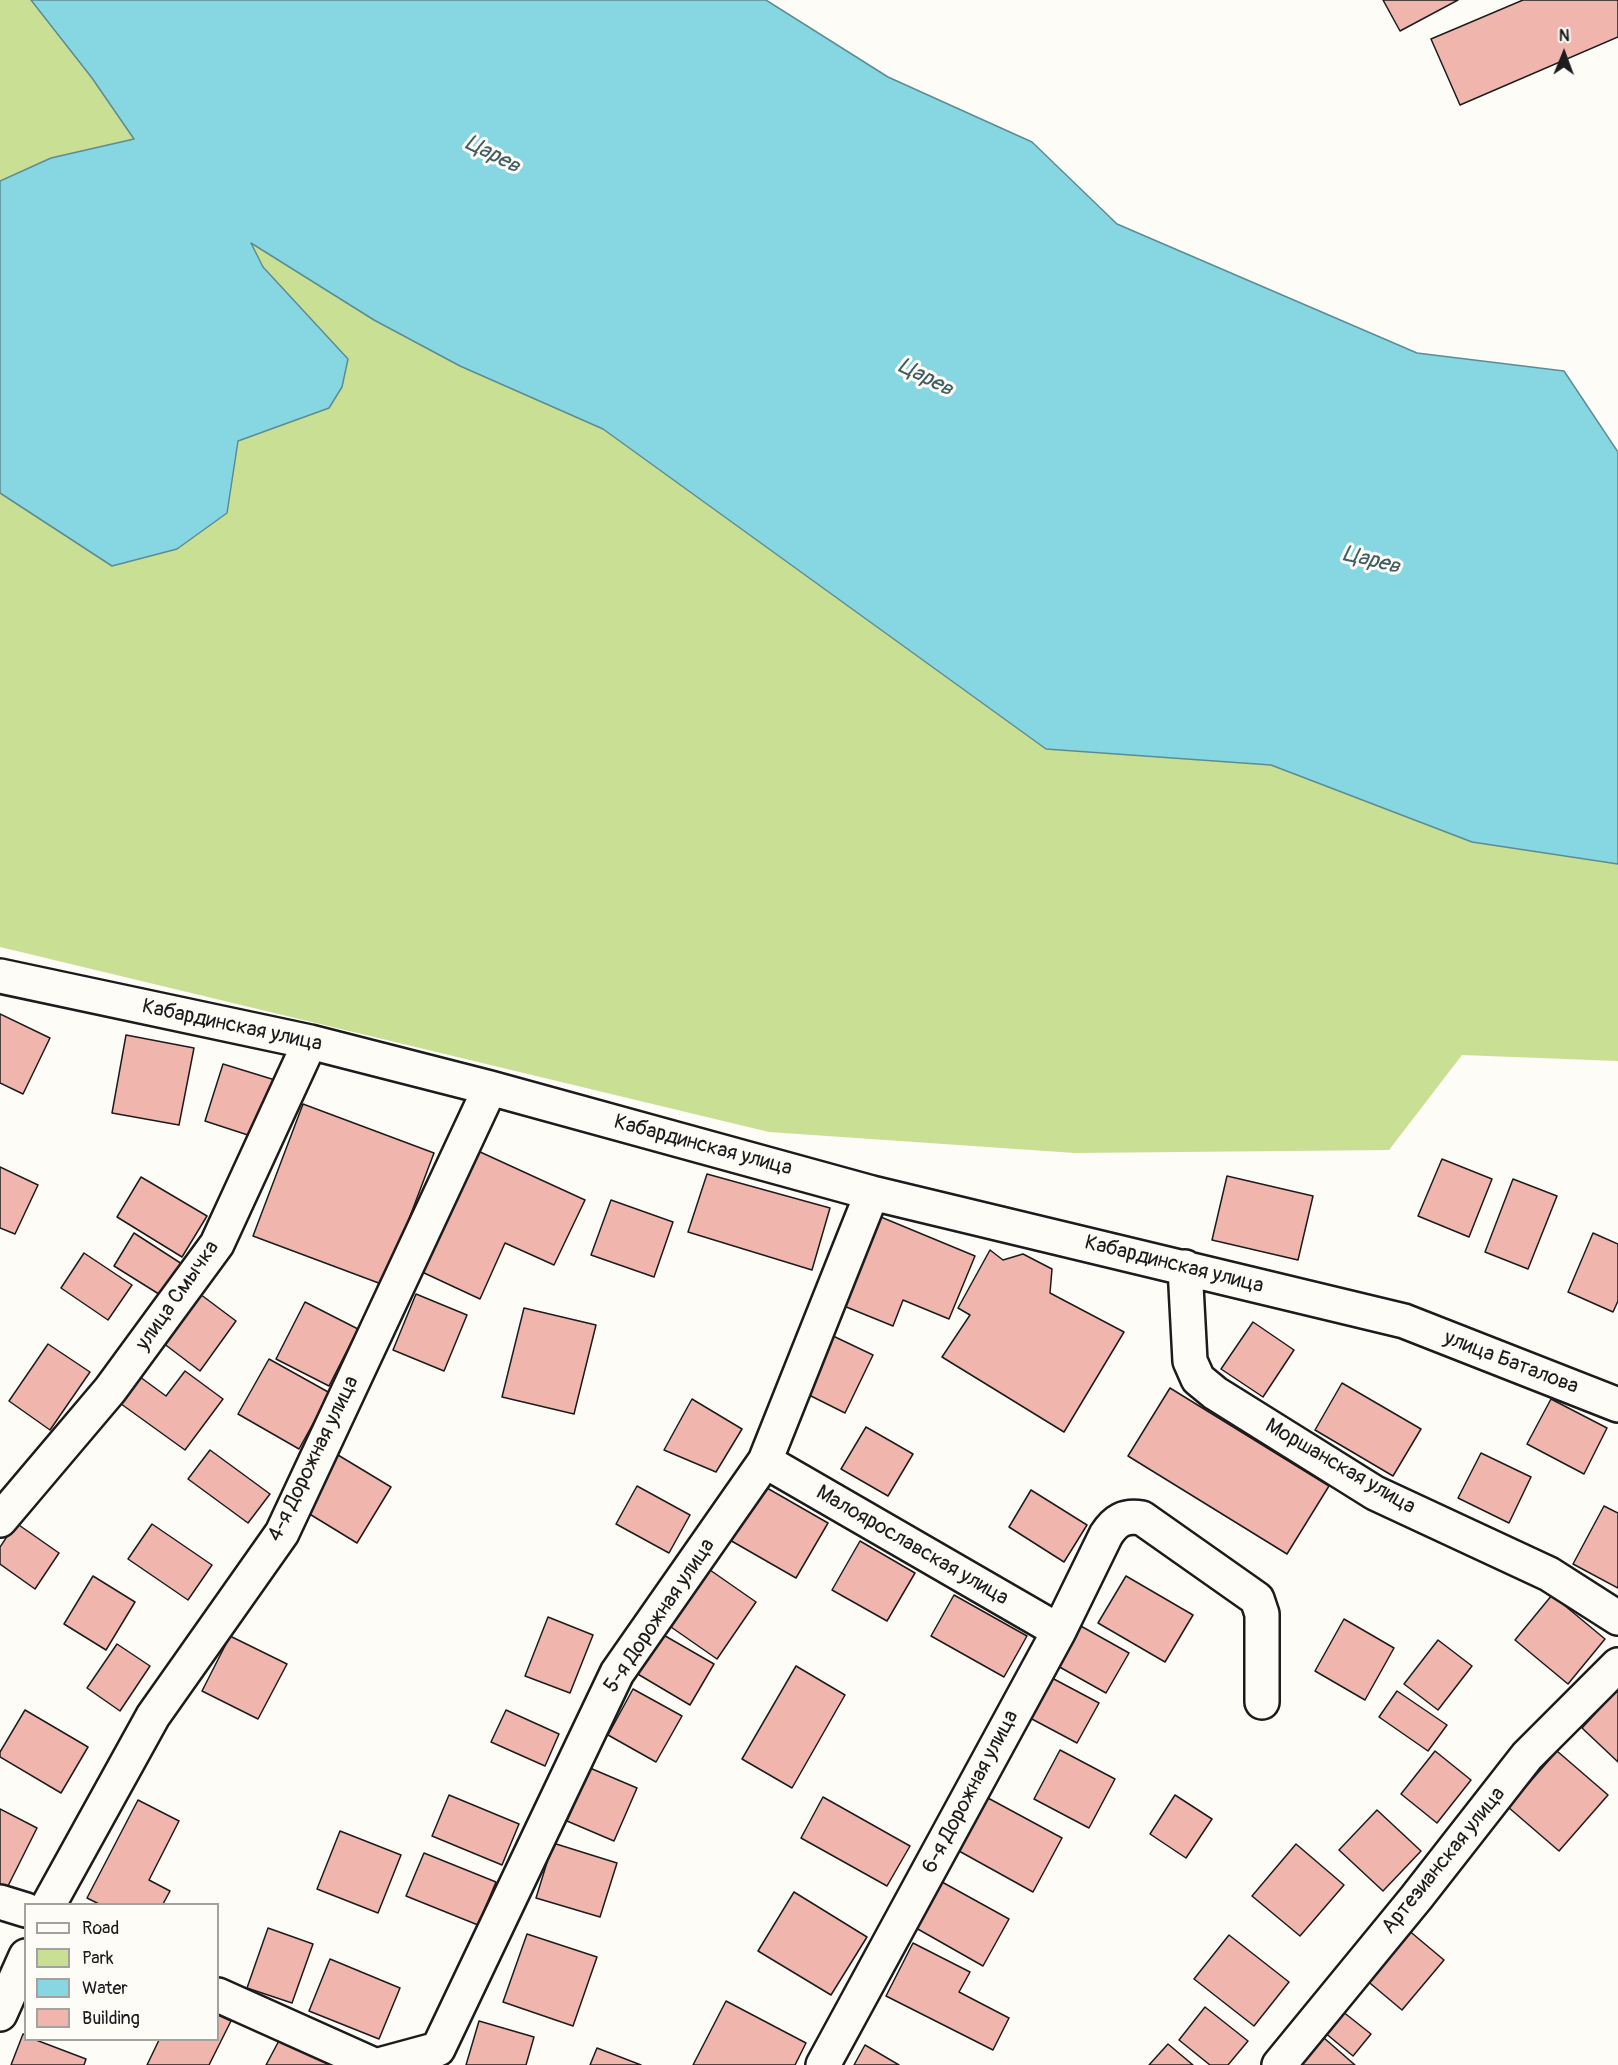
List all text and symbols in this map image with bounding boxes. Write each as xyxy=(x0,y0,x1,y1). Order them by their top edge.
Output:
north arrow xyxy=(1534,24,1594,84)
text: N xyxy=(1559,26,1570,46)
water label: Царев xyxy=(460,130,524,180)
water label: Царев xyxy=(893,353,957,403)
water label: Царев xyxy=(1340,541,1402,581)
street label: Кабардинская улица xyxy=(140,995,324,1057)
street label: Кабардинская улица xyxy=(611,1110,795,1182)
street label: Кабардинская улица xyxy=(1082,1231,1266,1299)
street label: улица Смычка xyxy=(131,1236,225,1356)
street label: улица Баталова xyxy=(1440,1326,1582,1400)
street label: 4-я Дорожная улица xyxy=(263,1372,365,1546)
street label: Моршанская улица xyxy=(1260,1414,1420,1520)
street label: Малоярославская улица xyxy=(811,1481,1013,1611)
street label: 5-я Дорожная улица xyxy=(599,1534,721,1698)
street label: 6-я Дорожная улица xyxy=(917,1706,1025,1878)
street label: Артезианская улица xyxy=(1377,1782,1511,1940)
legend xyxy=(24,1903,219,2041)
text: Road xyxy=(82,1917,119,1940)
text: Park xyxy=(82,1947,114,1970)
text: Water xyxy=(82,1977,128,2000)
text: Building xyxy=(82,2007,140,2030)

